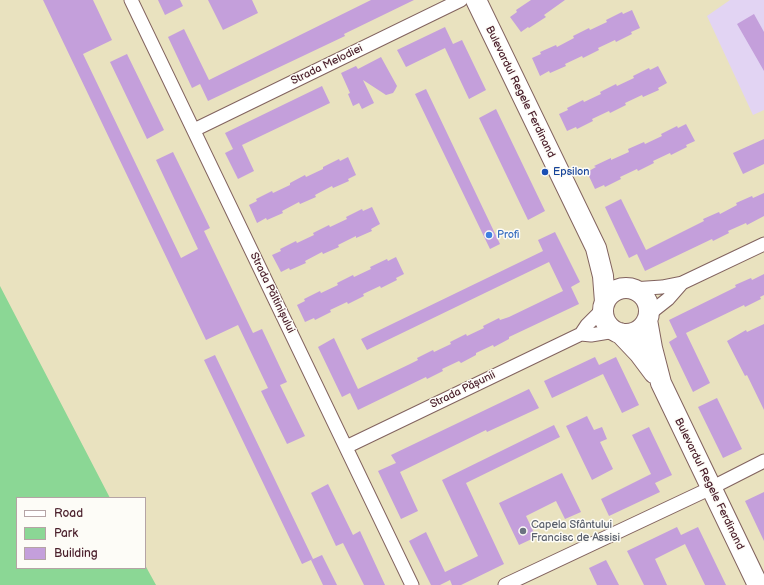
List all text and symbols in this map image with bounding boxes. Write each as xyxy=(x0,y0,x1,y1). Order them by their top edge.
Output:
street label: Bulevardul Regele Ferdinand xyxy=(482,24,558,160)
street label: Strada Melodiei xyxy=(289,42,365,88)
place label: Epsilon xyxy=(553,165,589,179)
marker: Epsilon xyxy=(540,167,550,177)
place label: Profi xyxy=(497,228,519,242)
marker: Profi xyxy=(484,230,494,240)
street label: Strada Păltinișului xyxy=(247,251,297,335)
street label: Strada Pășunii xyxy=(428,368,498,412)
street label: Bulevardul Regele Ferdinand xyxy=(671,416,747,552)
legend xyxy=(16,497,146,569)
text: Road xyxy=(54,506,83,521)
place label: Capela Sfântului Francisc de Assisi xyxy=(531,518,620,544)
text: Park xyxy=(54,526,78,541)
marker: Capela Sfântului Francisc de Assisi xyxy=(518,526,528,536)
text: Building xyxy=(54,546,98,561)

